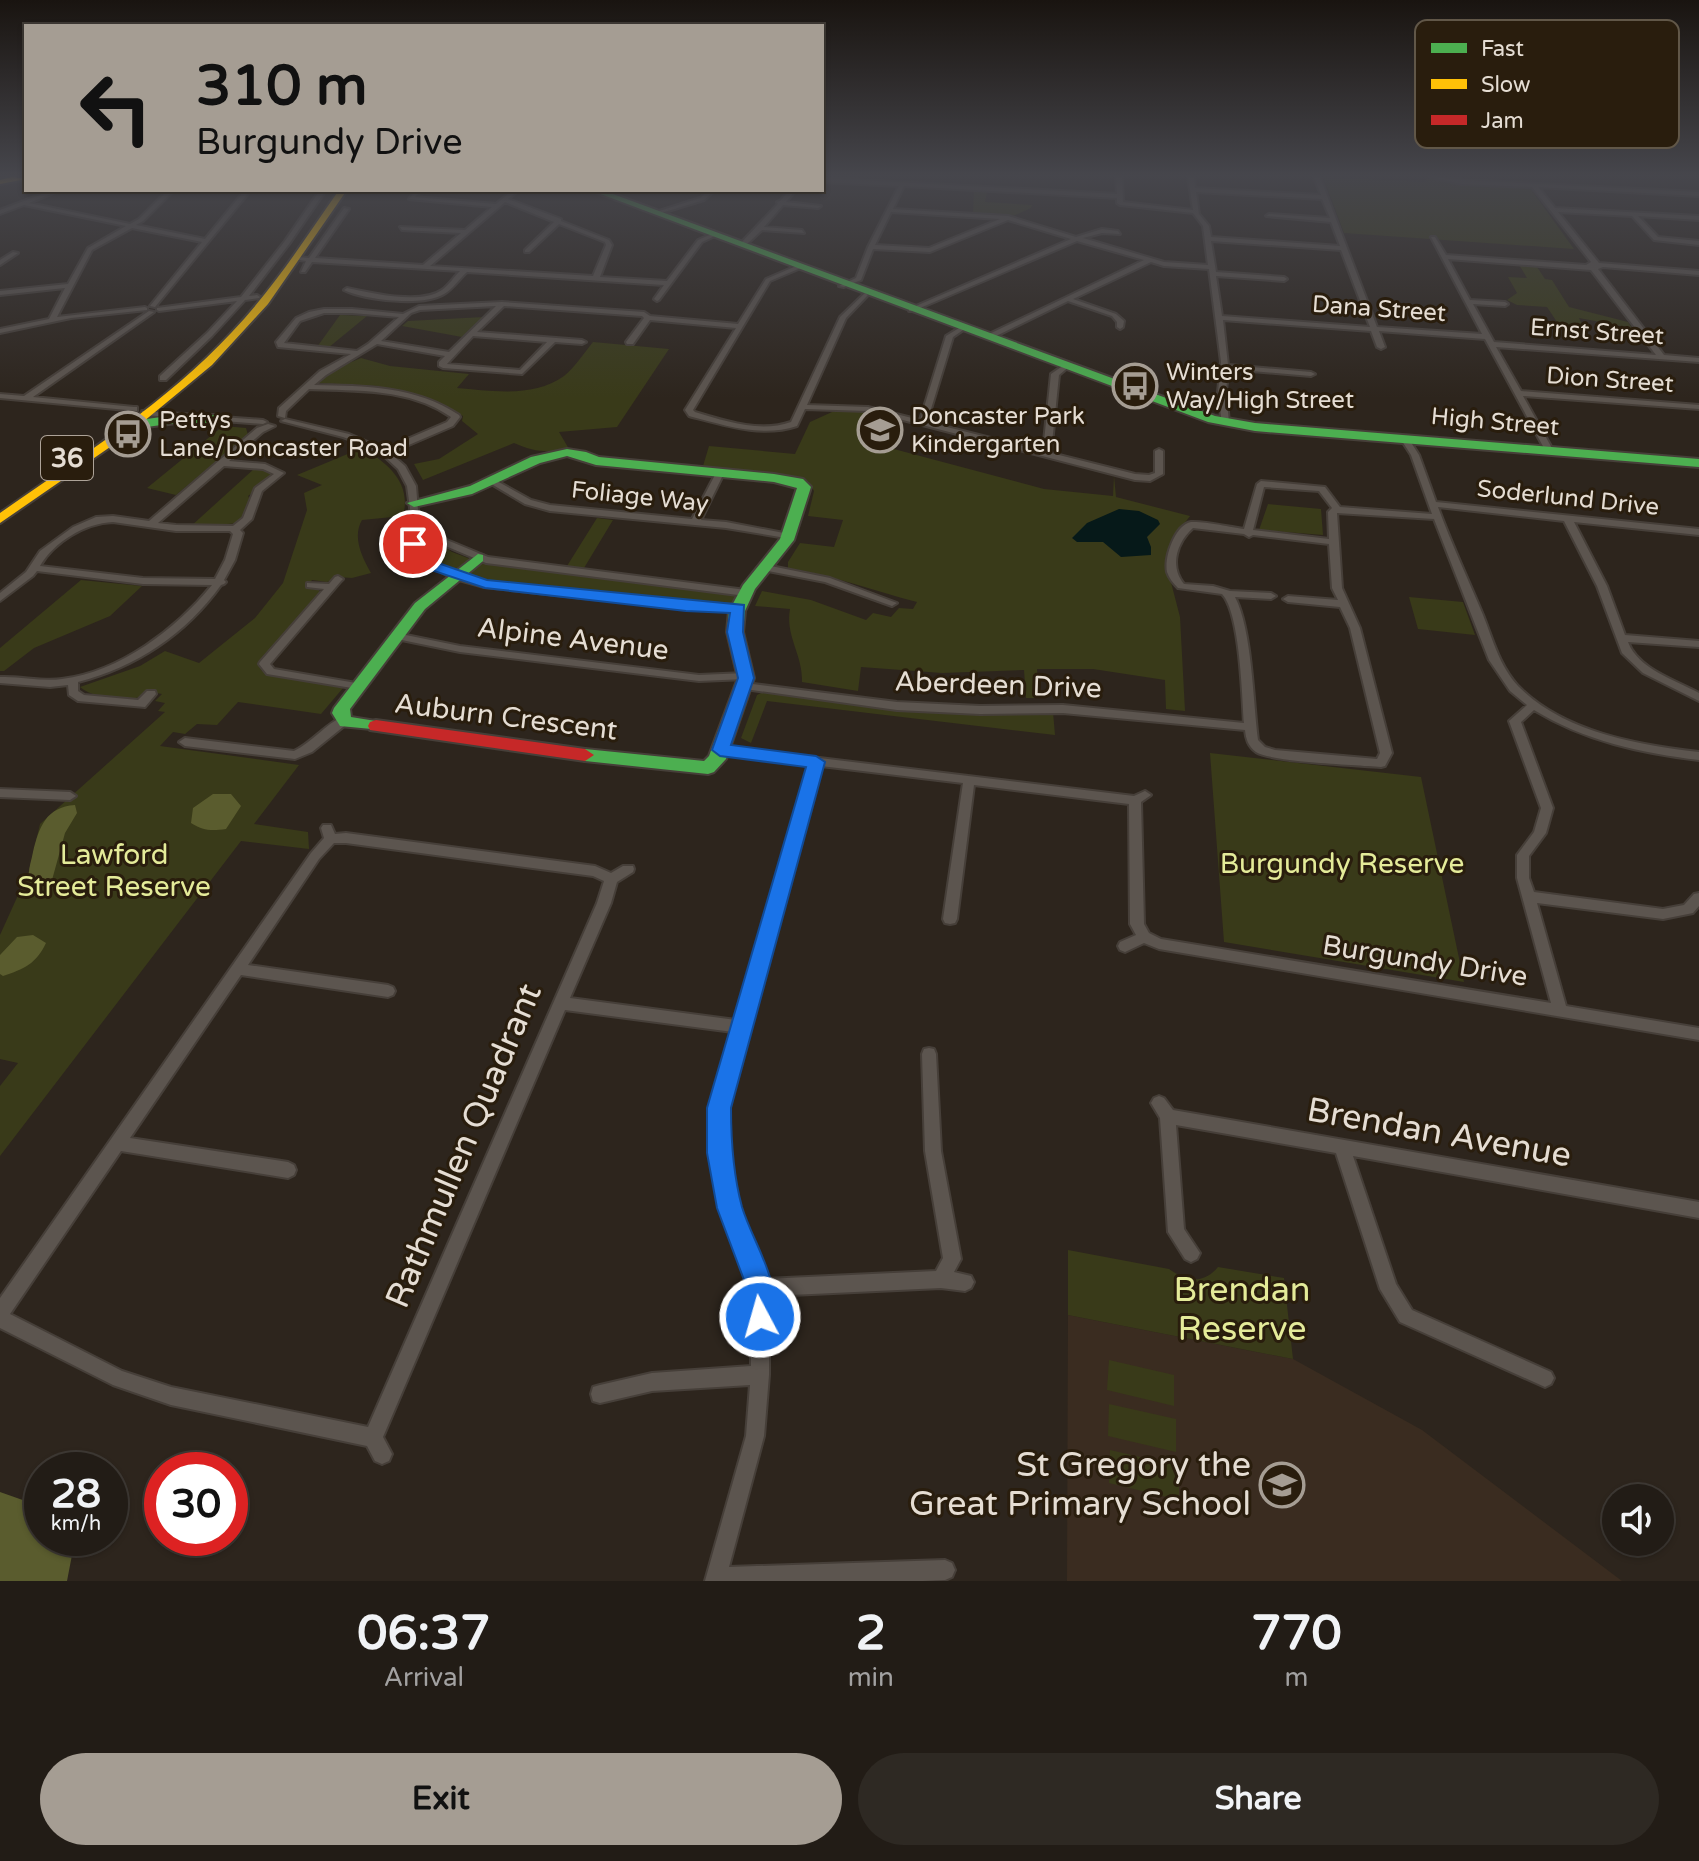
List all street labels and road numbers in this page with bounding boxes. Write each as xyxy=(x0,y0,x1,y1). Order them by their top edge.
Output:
street label: Dana Street xyxy=(1311,290,1447,328)
street label: Ernst Street xyxy=(1529,313,1665,351)
street label: Dion Street xyxy=(1545,361,1675,399)
street label: High Street xyxy=(1430,402,1560,442)
road number: 36 xyxy=(41,436,93,480)
street label: Soderlund Drive xyxy=(1475,474,1661,522)
street label: Foliage Way xyxy=(570,475,710,519)
street label: Alpine Avenue xyxy=(475,610,671,668)
street label: Aberdeen Drive xyxy=(894,664,1102,706)
street label: Auburn Crescent xyxy=(393,686,620,748)
street label: Burgundy Drive xyxy=(1320,928,1530,994)
street label: Rathmullen Quadrant xyxy=(377,978,551,1314)
street label: Brendan Avenue xyxy=(1304,1090,1574,1176)

